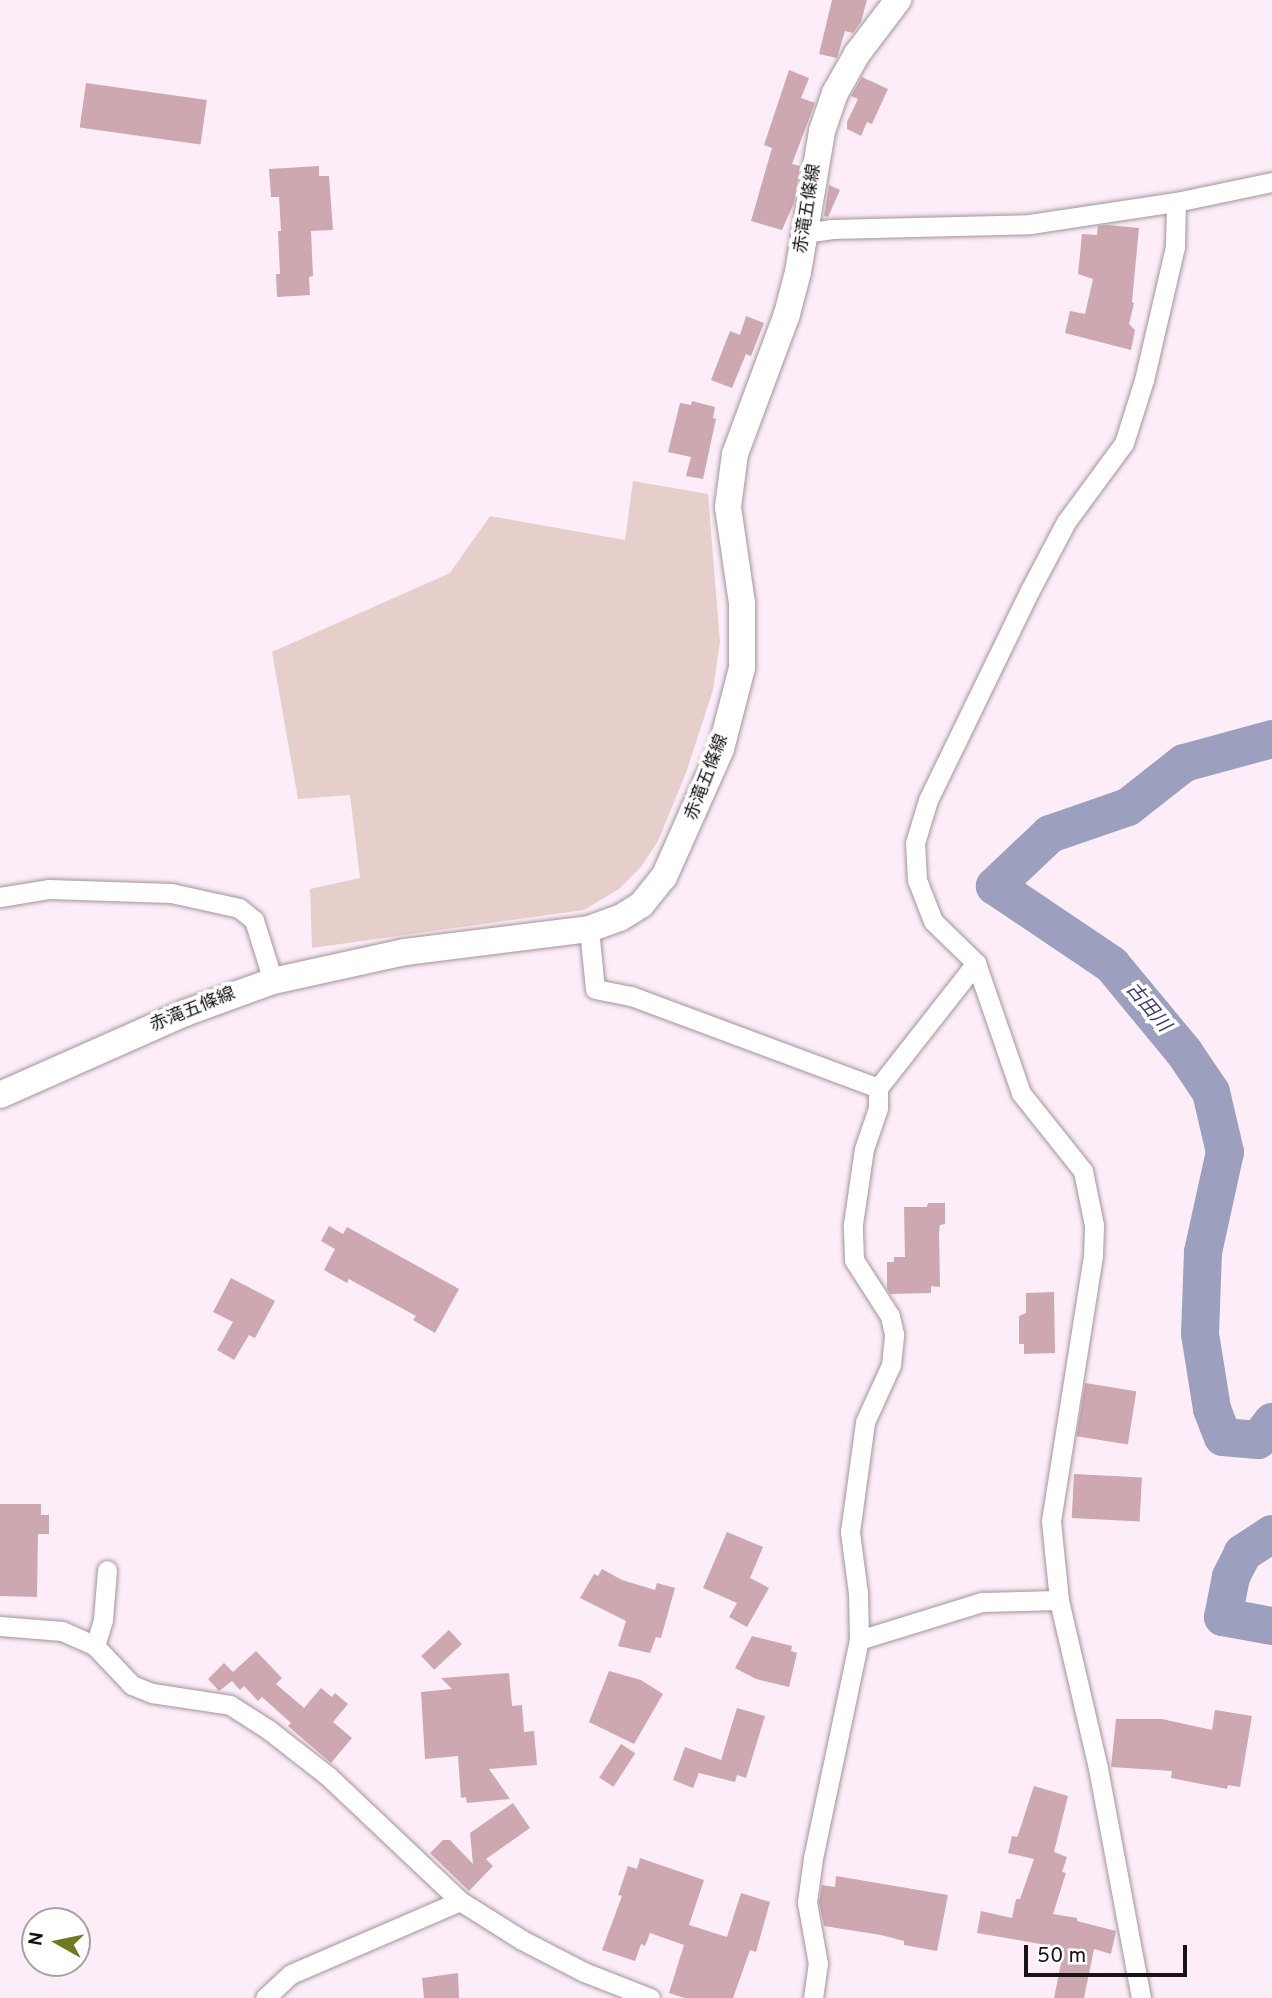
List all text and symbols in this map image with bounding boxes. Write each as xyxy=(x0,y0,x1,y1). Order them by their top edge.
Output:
street label: 赤滝五條線 xyxy=(791,163,827,255)
street label: 赤滝五條線 xyxy=(682,732,734,824)
water label: 古田川 xyxy=(1120,979,1174,1037)
street label: 赤滝五條線 xyxy=(147,984,239,1038)
north arrow xyxy=(21,1907,91,1977)
text: N xyxy=(24,1930,50,1948)
scale bar xyxy=(1027,1932,1190,1976)
text: 50 m xyxy=(1037,1943,1086,1970)

